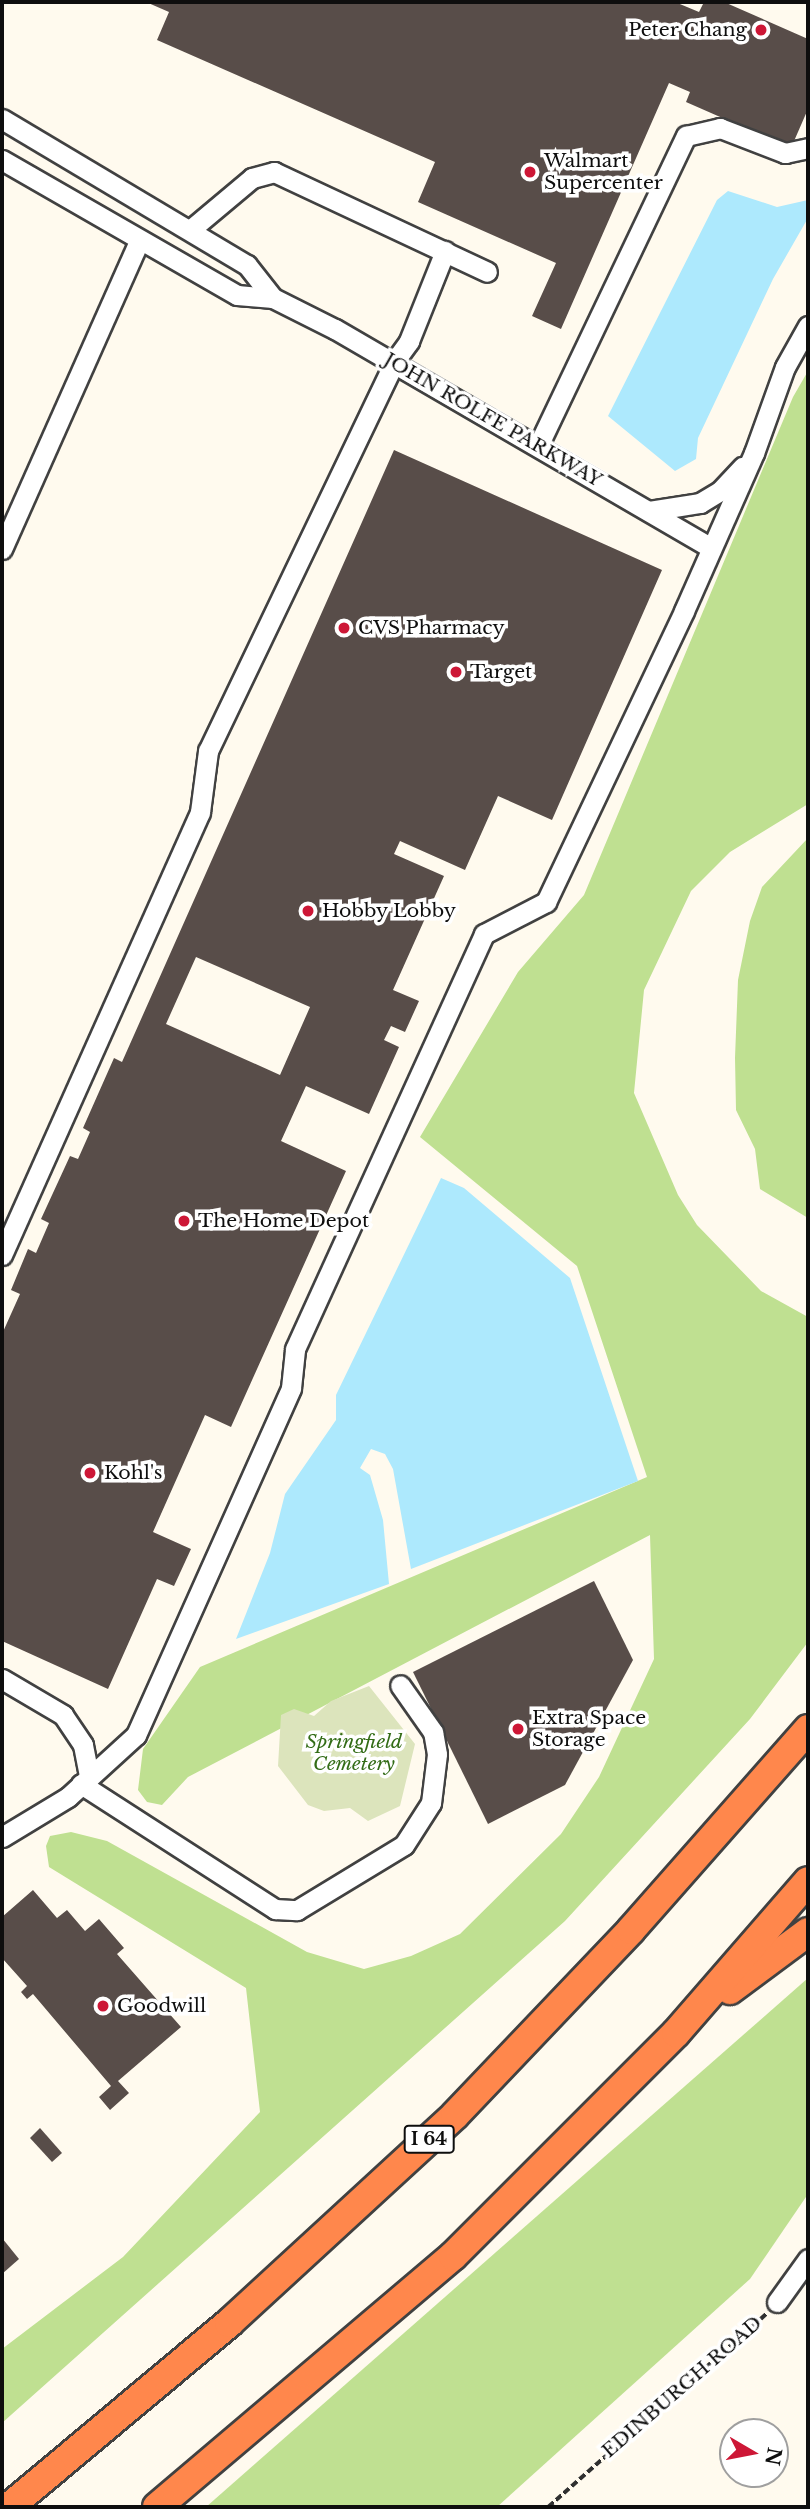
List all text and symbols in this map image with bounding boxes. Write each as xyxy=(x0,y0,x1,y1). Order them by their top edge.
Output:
place label: Peter Chang xyxy=(628,19,747,41)
marker: Peter Chang xyxy=(753,22,769,38)
place label: Walmart Supercenter xyxy=(544,150,663,194)
marker: Walmart Supercenter xyxy=(522,164,538,180)
street label: JOHN ROLFE PARKWAY xyxy=(380,348,606,492)
place label: CVS Pharmacy xyxy=(358,617,505,639)
marker: CVS Pharmacy xyxy=(336,620,352,636)
place label: Target xyxy=(470,661,532,683)
marker: Target xyxy=(448,664,464,680)
place label: Hobby Lobby xyxy=(322,900,456,922)
marker: Hobby Lobby xyxy=(300,903,316,919)
place label: The Home Depot xyxy=(198,1210,369,1232)
marker: The Home Depot xyxy=(176,1213,192,1229)
place label: Kohl's xyxy=(104,1462,162,1484)
marker: Kohl's xyxy=(82,1465,98,1481)
place label: Extra Space Storage xyxy=(532,1707,646,1751)
marker: Extra Space Storage xyxy=(510,1721,526,1737)
park label: Springfield Cemetery xyxy=(306,1731,402,1775)
place label: Goodwill xyxy=(117,1995,206,2017)
marker: Goodwill xyxy=(95,1998,111,2014)
road number: I 64 xyxy=(403,2124,455,2154)
street label: EDINBURGH ROAD xyxy=(598,2312,766,2462)
north arrow xyxy=(719,2418,789,2488)
text: N xyxy=(760,2446,786,2467)

